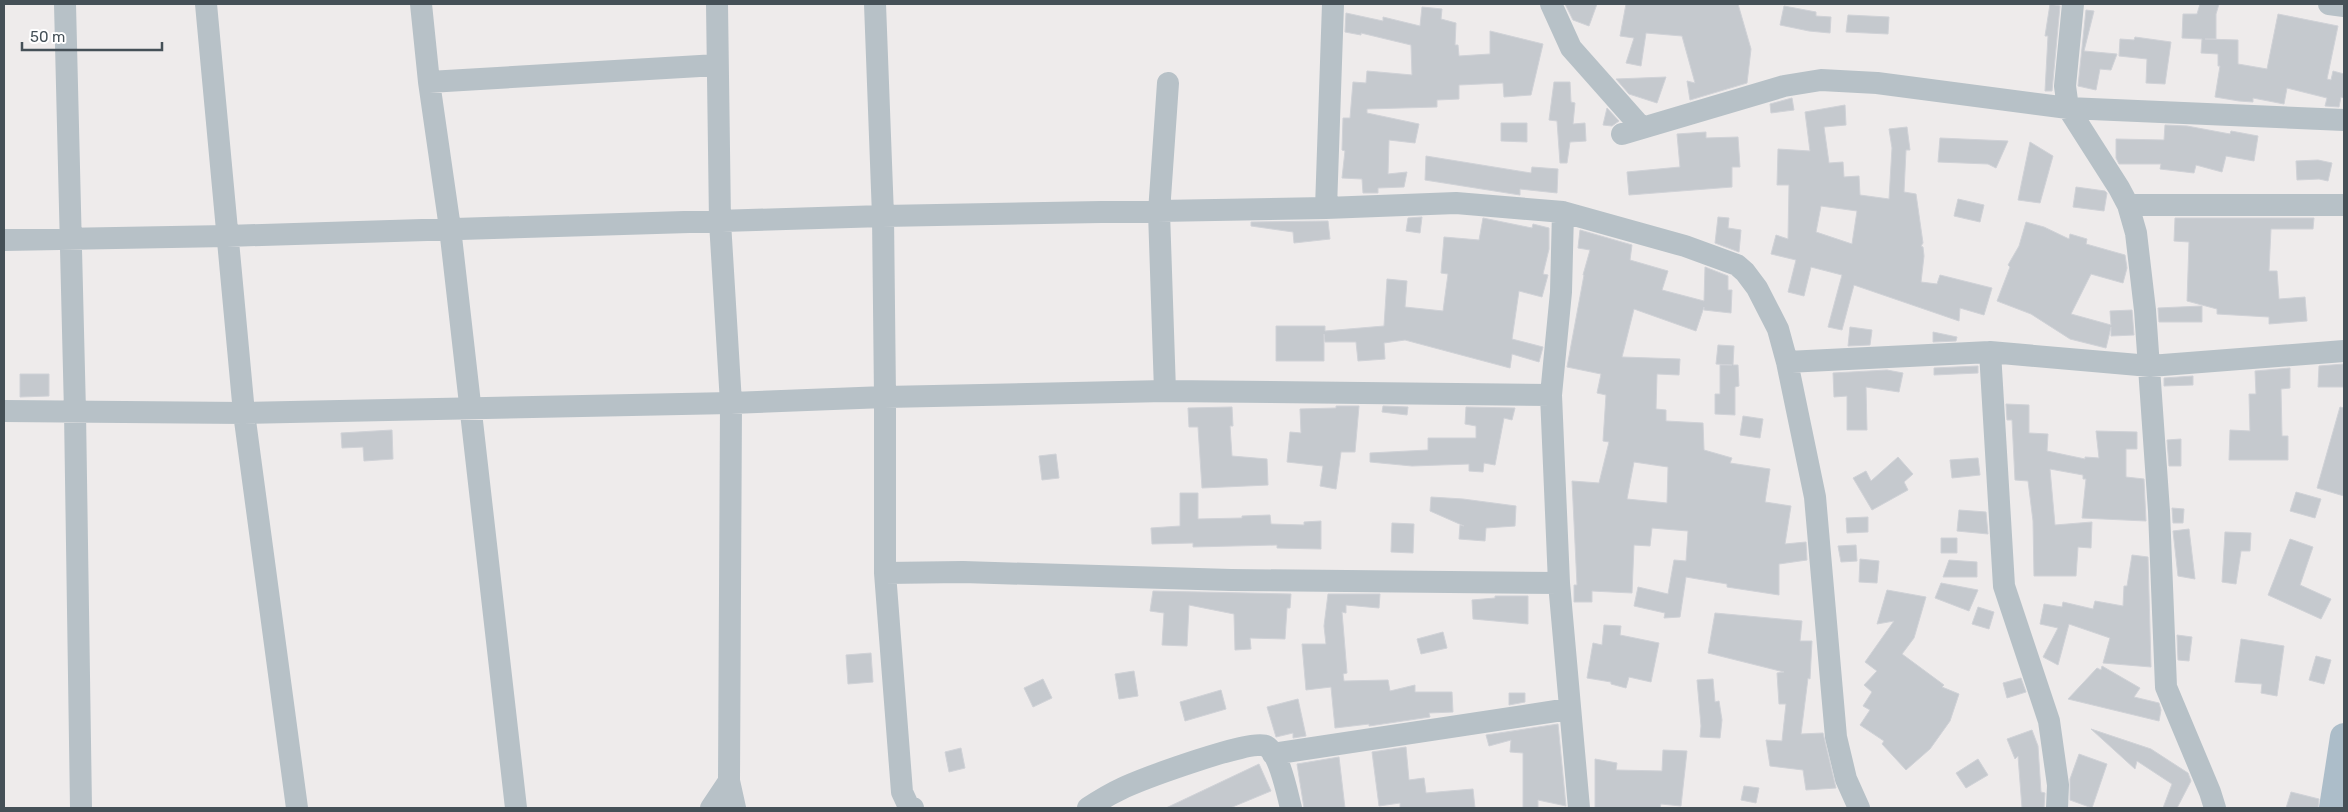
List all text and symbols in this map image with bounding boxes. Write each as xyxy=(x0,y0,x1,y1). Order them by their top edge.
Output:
scale bar xyxy=(22,20,162,52)
text: 50 m xyxy=(30,28,65,46)

